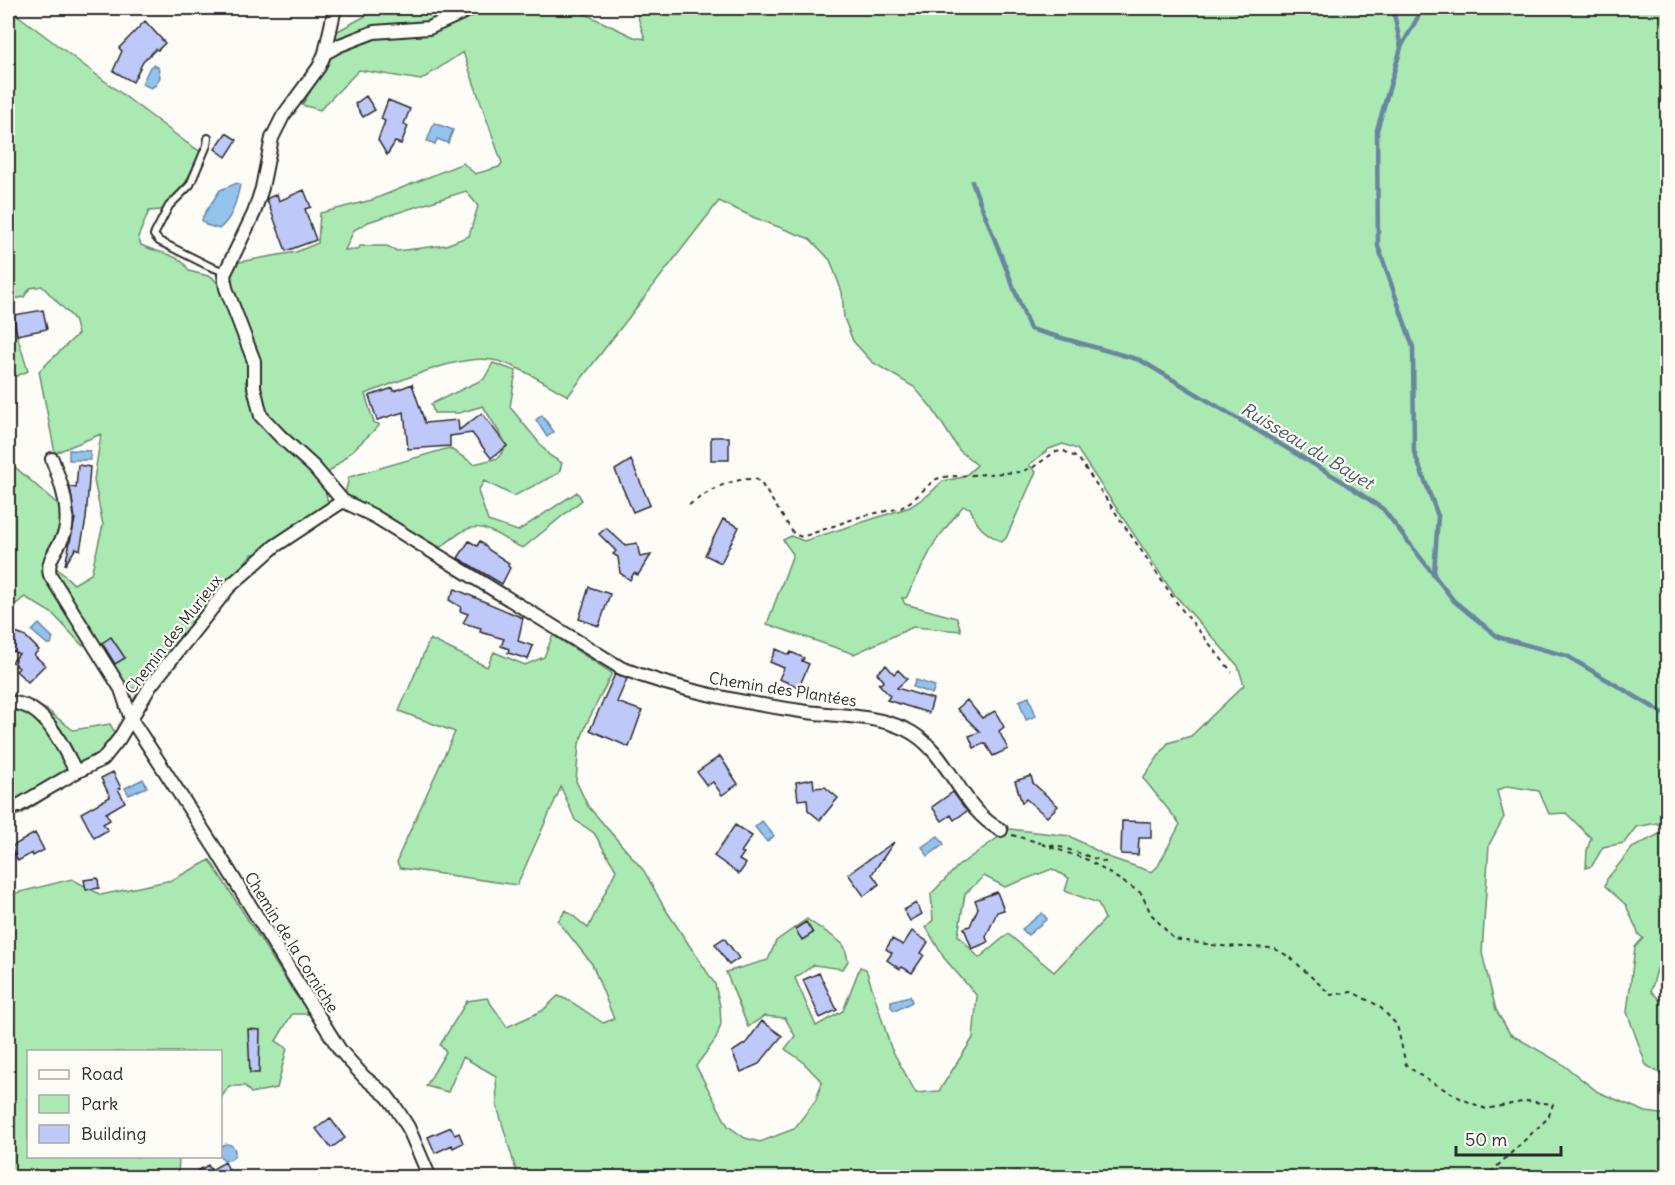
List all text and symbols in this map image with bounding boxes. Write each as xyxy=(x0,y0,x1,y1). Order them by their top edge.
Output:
water label: Ruisseau du Bayet xyxy=(1237,397,1379,495)
street label: Chemin des Murieux xyxy=(120,570,226,698)
street label: Chemin des Plantées xyxy=(708,667,858,711)
street label: Chemin de la Corniche xyxy=(241,868,343,1016)
legend xyxy=(27,1050,222,1158)
text: Road xyxy=(81,1062,124,1085)
text: Park xyxy=(81,1092,118,1115)
scale bar xyxy=(1456,1119,1561,1157)
text: Building xyxy=(81,1122,146,1145)
text: 50 m xyxy=(1465,1128,1507,1151)

